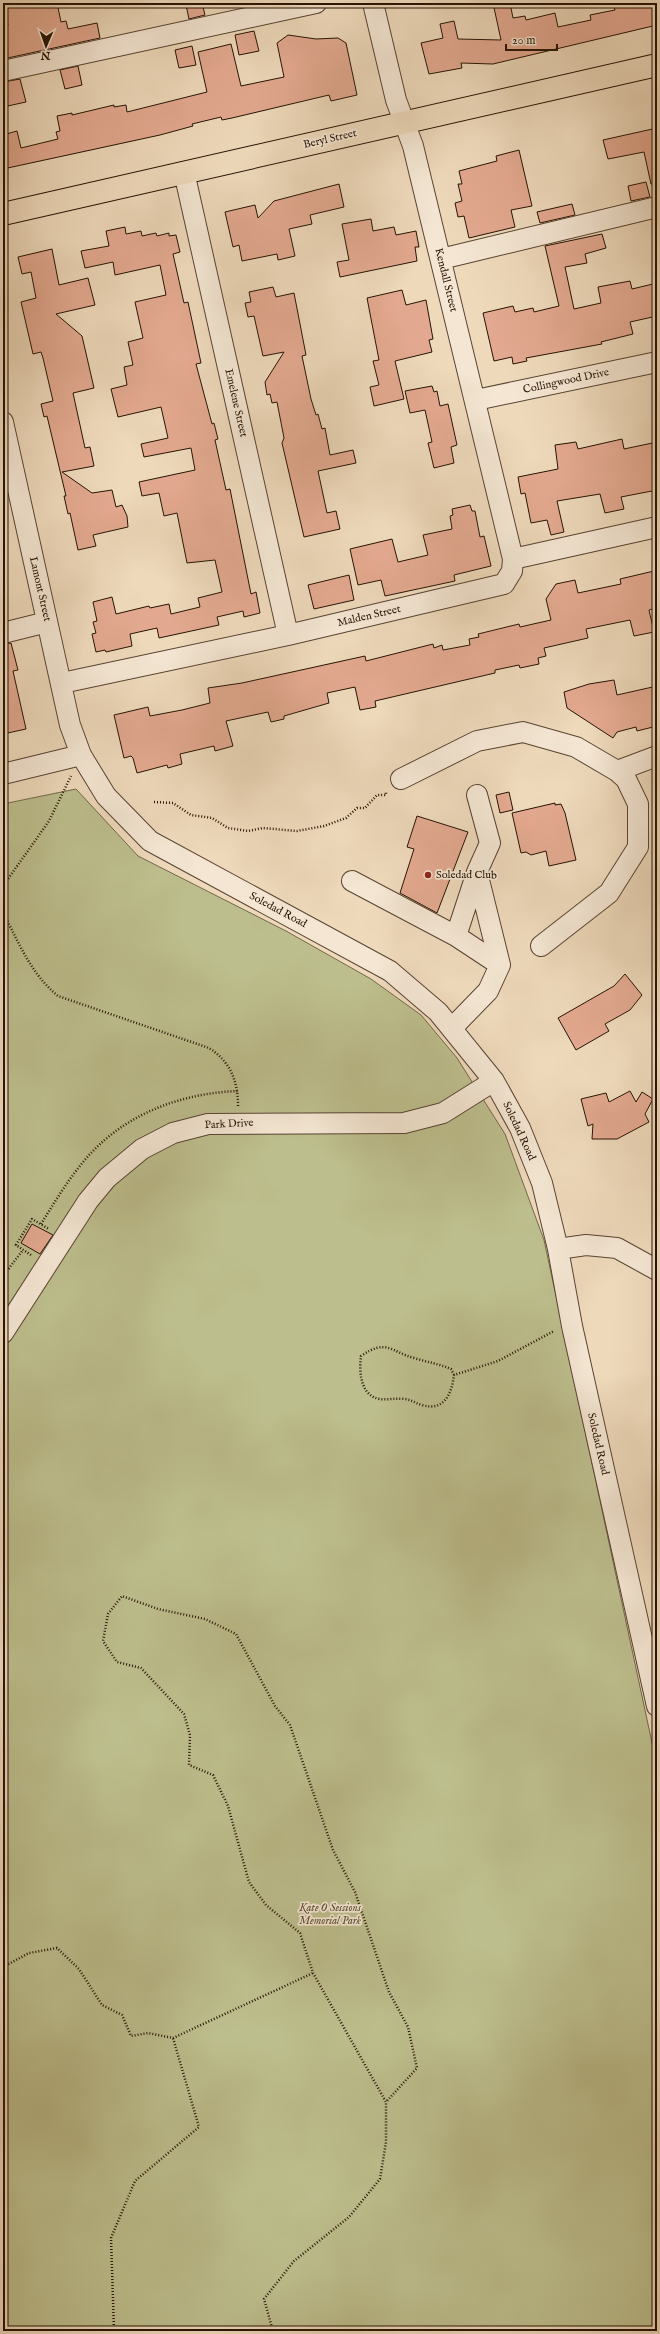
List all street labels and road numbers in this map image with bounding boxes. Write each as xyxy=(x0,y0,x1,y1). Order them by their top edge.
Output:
street label: Beryl Street xyxy=(302,126,358,152)
street label: Kendall Street xyxy=(431,247,461,314)
street label: Collingwood Drive xyxy=(522,365,610,397)
street label: Emelene Street xyxy=(221,367,251,439)
street label: Lamont Street xyxy=(26,555,54,623)
street label: Malden Street xyxy=(336,602,402,630)
street label: Soledad Road xyxy=(247,889,309,931)
street label: Soledad Road xyxy=(499,1099,539,1163)
street label: Park Drive xyxy=(204,1116,254,1132)
street label: Soledad Road xyxy=(584,1412,612,1477)

